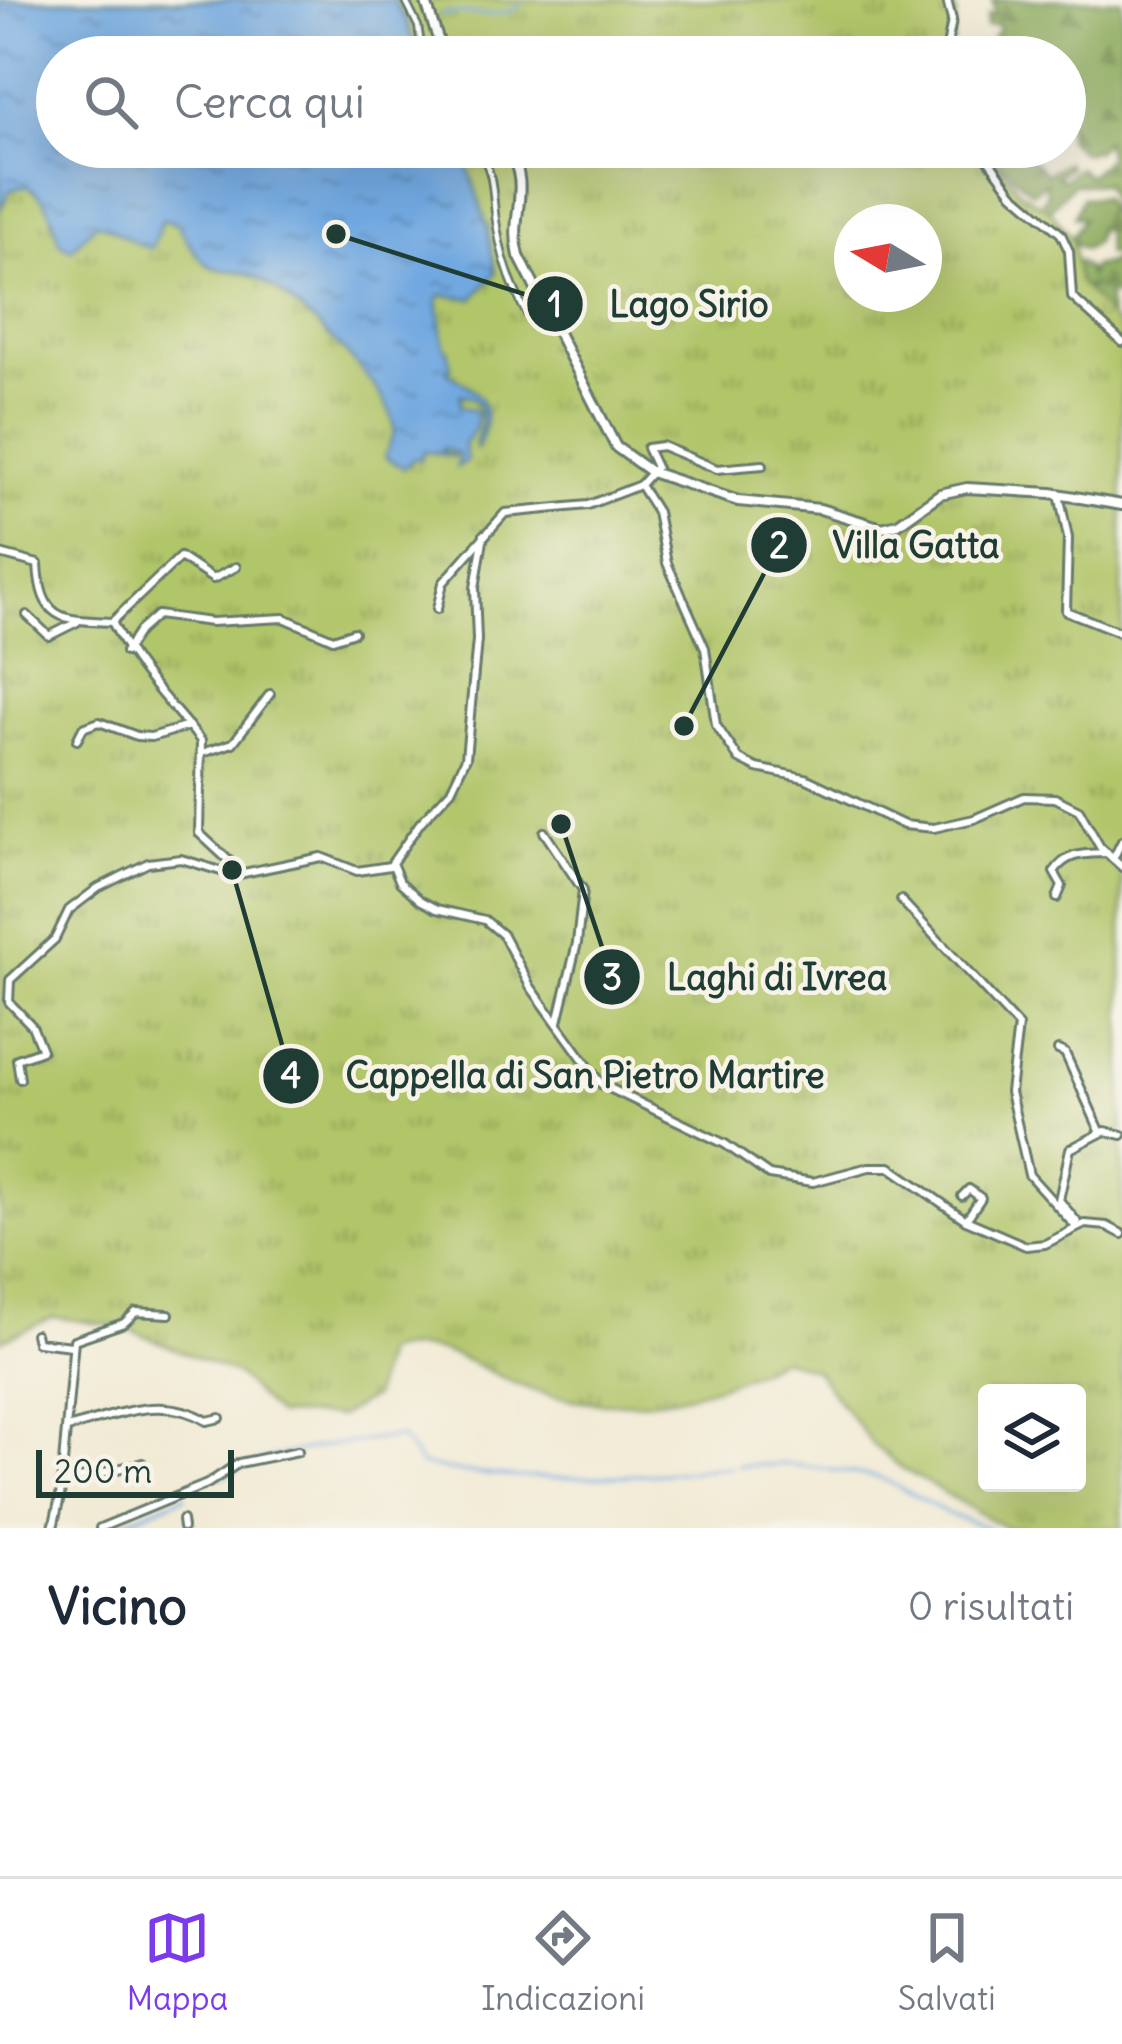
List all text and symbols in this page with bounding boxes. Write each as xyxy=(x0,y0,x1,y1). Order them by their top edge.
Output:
search box xyxy=(36,36,1086,168)
icon: search xyxy=(78,69,144,135)
text: Cerca qui xyxy=(174,74,365,130)
north arrow xyxy=(834,204,942,312)
callout: Lago Sirio xyxy=(525,268,793,340)
text: 1 xyxy=(548,282,562,327)
text: Lago Sirio xyxy=(609,282,769,327)
callout: Villa Gatta xyxy=(749,509,1024,581)
text: 2 xyxy=(769,523,789,568)
text: Villa Gatta xyxy=(832,523,1000,568)
callout: Laghi di Ivrea xyxy=(582,941,911,1013)
text: 3 xyxy=(602,955,622,1000)
text: Laghi di Ivrea xyxy=(667,955,887,1000)
callout: Cappella di San Pietro Martire xyxy=(261,1040,849,1112)
text: 4 xyxy=(281,1053,301,1098)
text: Cappella di San Pietro Martire xyxy=(345,1053,825,1098)
map controls xyxy=(978,1384,1086,1492)
button: layers xyxy=(978,1384,1086,1492)
scale bar xyxy=(36,1444,234,1497)
text: 200 m xyxy=(54,1450,152,1492)
text: Vicino xyxy=(48,1574,187,1638)
text: 0 risultati xyxy=(908,1582,1074,1631)
tab: Mappa xyxy=(126,1905,228,2019)
tab: Indicazioni xyxy=(481,1905,645,2019)
tab: Salvati xyxy=(898,1905,996,2019)

